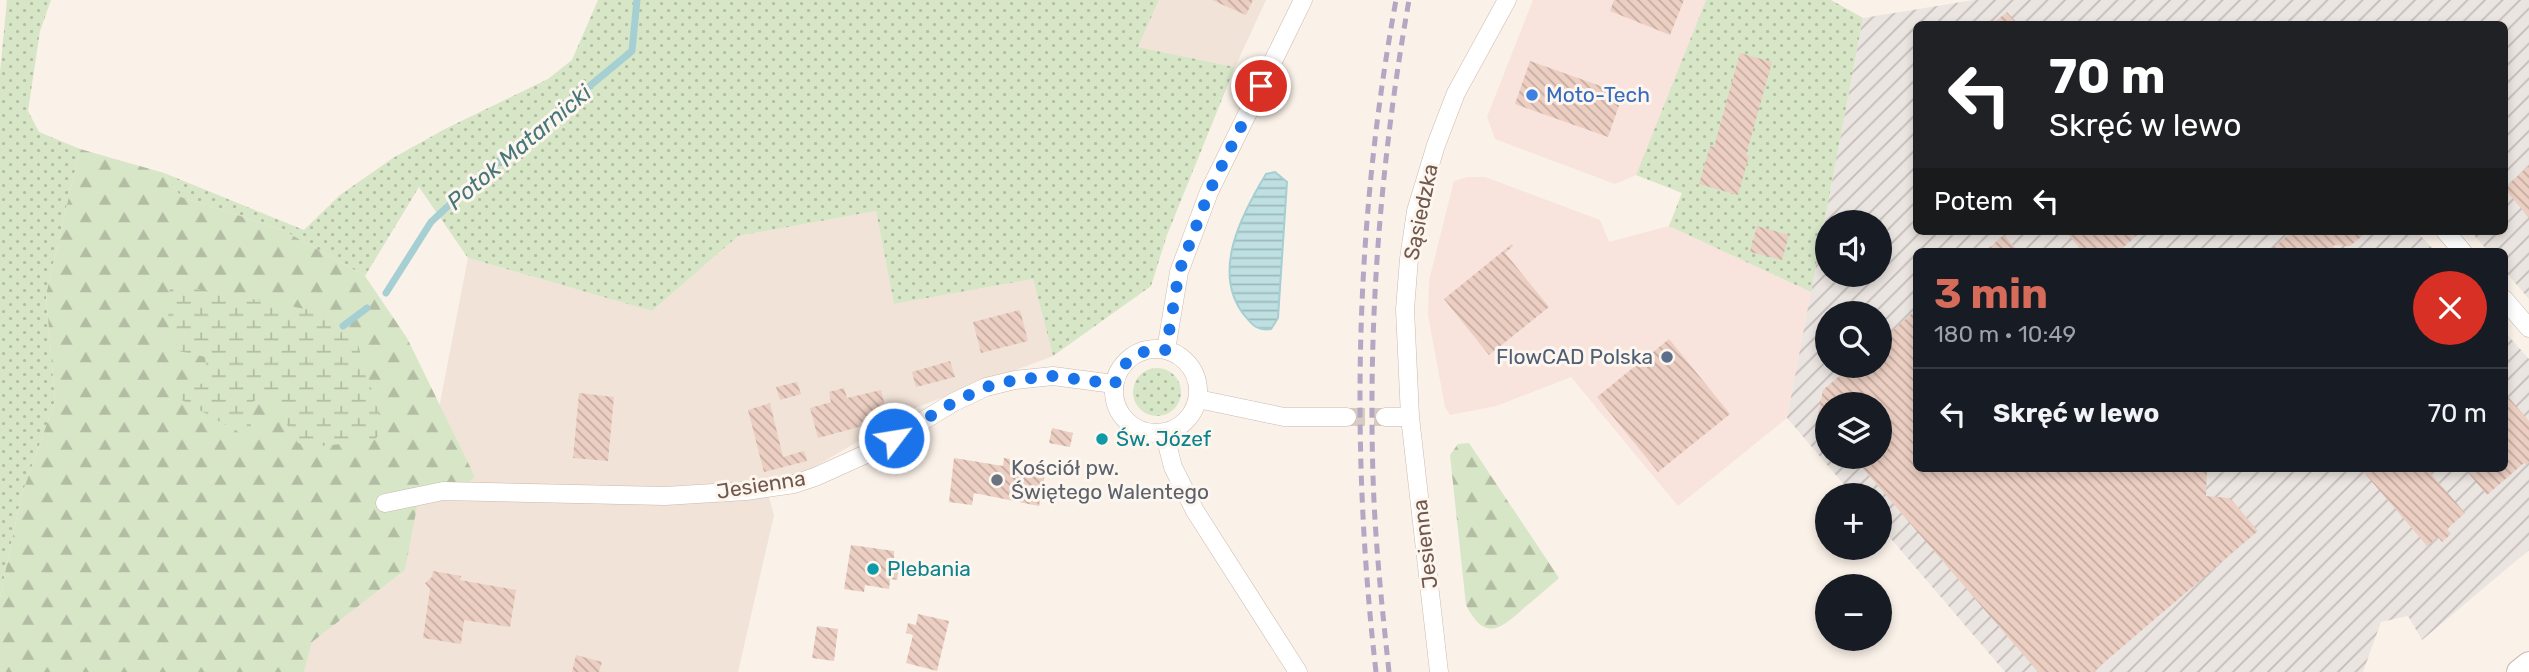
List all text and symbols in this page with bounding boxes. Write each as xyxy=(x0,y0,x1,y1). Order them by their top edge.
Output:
text: 70 m xyxy=(2049,47,2166,105)
icon: left xyxy=(1934,49,2025,140)
pin xyxy=(1231,56,1291,116)
icon: arrive xyxy=(1242,67,1280,105)
water label: Potok Matarnicki xyxy=(441,78,598,215)
place label: Moto-Tech xyxy=(1546,82,1650,107)
marker: Moto-Tech xyxy=(1524,87,1540,103)
text: Skręć w lewo xyxy=(2049,106,2242,144)
street label: Sąsiedzka xyxy=(1398,162,1443,262)
icon: left xyxy=(2027,182,2065,220)
text: Potem xyxy=(1934,186,2013,217)
map controls xyxy=(1815,210,1892,651)
button: sound xyxy=(1815,210,1892,287)
text: 3 min xyxy=(1934,269,2048,319)
button: close xyxy=(2413,271,2487,345)
button: search xyxy=(1815,301,1892,378)
text: 180 m · 10:49 xyxy=(1934,320,2076,348)
place label: FlowCAD Polska xyxy=(1496,344,1653,369)
marker: FlowCAD Polska xyxy=(1659,349,1675,365)
button: layers xyxy=(1815,392,1892,469)
icon: left xyxy=(1934,395,1972,433)
text: Skręć w lewo xyxy=(1993,398,2159,429)
text: 70 m xyxy=(2428,398,2487,429)
position arrow xyxy=(857,401,931,475)
place label: Św. Józef xyxy=(1116,426,1211,451)
marker: Św. Józef xyxy=(1094,431,1110,447)
place label: Kościół pw. Świętego Walentego xyxy=(1011,455,1209,504)
street label: Jesienna xyxy=(715,465,807,504)
marker: Kościół pw. Świętego Walentego xyxy=(989,472,1005,488)
button: + xyxy=(1815,483,1892,560)
street label: Jesienna xyxy=(1407,498,1442,590)
place label: Plebania xyxy=(887,556,971,581)
marker: Plebania xyxy=(865,561,881,577)
button: − xyxy=(1815,574,1892,651)

